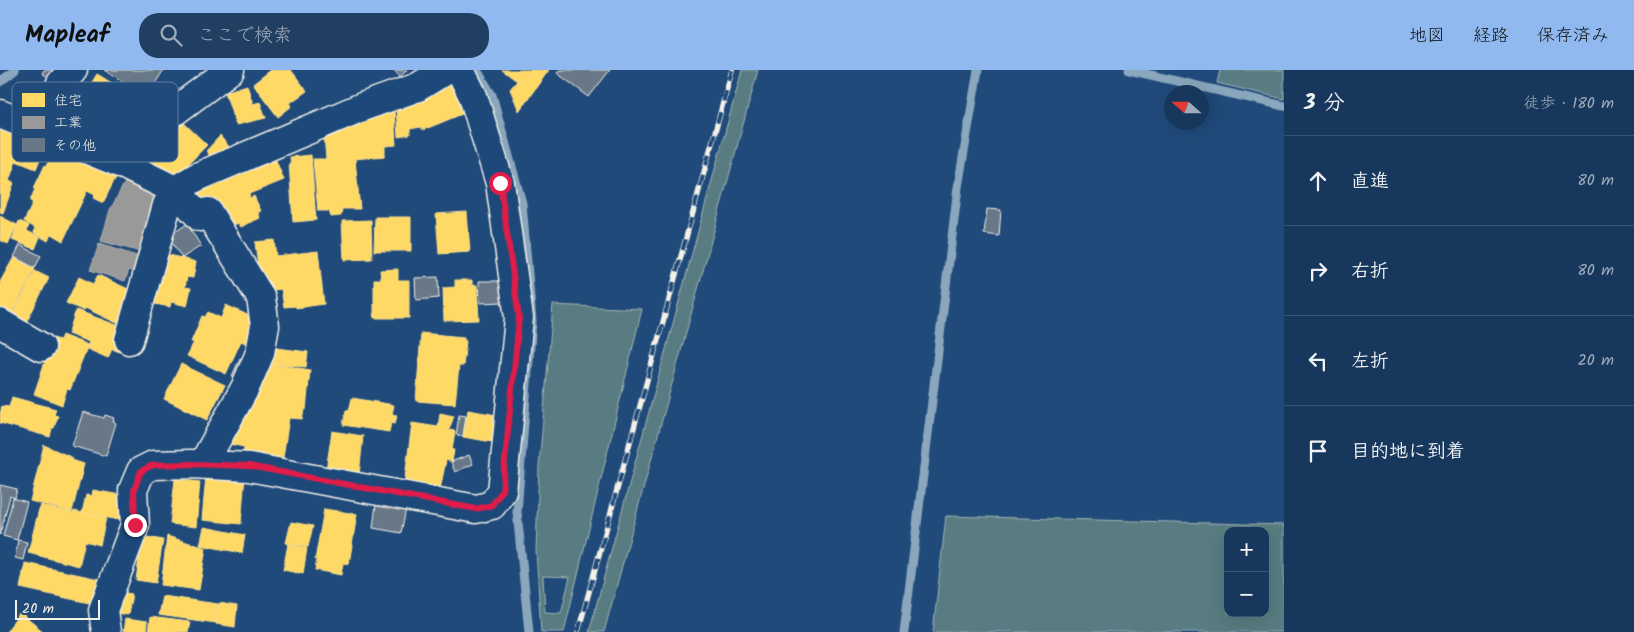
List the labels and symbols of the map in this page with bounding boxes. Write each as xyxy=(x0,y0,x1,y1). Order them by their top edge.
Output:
legend xyxy=(12,82,178,162)
north arrow xyxy=(1164,85,1209,130)
text: 住宅 xyxy=(54,90,82,112)
text: 工業 xyxy=(54,112,82,134)
text: その他 xyxy=(54,135,96,157)
route start xyxy=(489,172,512,195)
route end xyxy=(124,514,147,537)
scale bar xyxy=(15,597,100,620)

